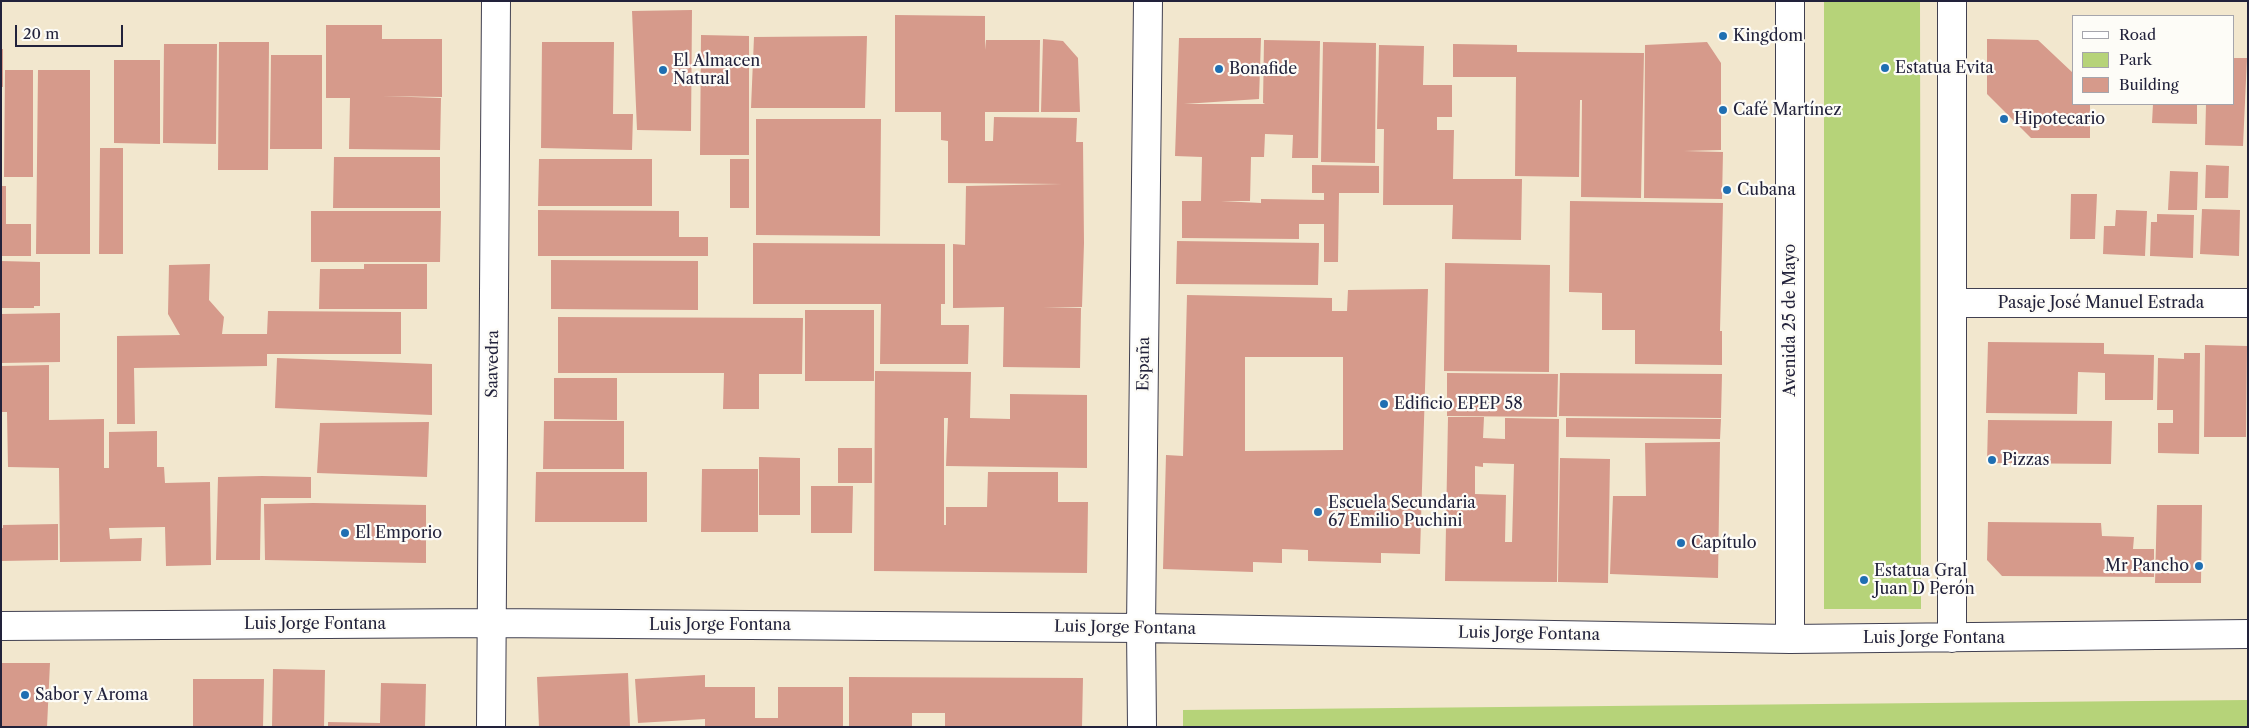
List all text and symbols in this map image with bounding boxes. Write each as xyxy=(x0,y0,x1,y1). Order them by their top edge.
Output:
scale bar xyxy=(18,15,125,47)
legend xyxy=(2072,15,2234,105)
text: 20 m xyxy=(23,24,59,43)
text: Road xyxy=(2119,25,2156,44)
place label: Kingdom xyxy=(1733,26,1803,46)
marker: Kingdom xyxy=(1717,30,1729,42)
text: Park xyxy=(2119,50,2152,69)
place label: El Almacen Natural xyxy=(673,51,760,89)
place label: Estatua Evita xyxy=(1895,58,1994,78)
place label: Bonafide xyxy=(1229,59,1297,79)
marker: Estatua Evita xyxy=(1879,62,1891,74)
marker: Bonafide xyxy=(1213,63,1225,75)
marker: El Almacen Natural xyxy=(657,64,669,76)
text: Building xyxy=(2119,75,2179,94)
place label: Café Martínez xyxy=(1733,100,1841,120)
marker: Café Martínez xyxy=(1717,104,1729,116)
place label: Hipotecario xyxy=(2014,109,2105,129)
marker: Hipotecario xyxy=(1998,113,2010,125)
place label: Cubana xyxy=(1737,180,1796,200)
marker: Cubana xyxy=(1721,184,1733,196)
street label: Avenida 25 de Mayo xyxy=(1780,244,1800,396)
street label: Pasaje José Manuel Estrada xyxy=(1998,293,2204,313)
street label: Saavedra xyxy=(483,330,503,398)
street label: España xyxy=(1134,337,1154,391)
place label: Edificio EPEP 58 xyxy=(1394,394,1523,414)
marker: Edificio EPEP 58 xyxy=(1378,398,1390,410)
place label: Pizzas xyxy=(2002,450,2049,470)
marker: Pizzas xyxy=(1986,454,1998,466)
place label: Escuela Secundaria 67 Emilio Puchini xyxy=(1328,493,1476,531)
marker: Escuela Secundaria 67 Emilio Puchini xyxy=(1312,506,1324,518)
place label: El Emporio xyxy=(355,523,442,543)
marker: El Emporio xyxy=(339,527,351,539)
place label: Capítulo xyxy=(1691,533,1757,553)
marker: Capítulo xyxy=(1675,537,1687,549)
place label: Mr Pancho xyxy=(2105,556,2189,576)
marker: Mr Pancho xyxy=(2193,560,2205,572)
place label: Estatua Gral Juan D Perón xyxy=(1874,561,1975,599)
marker: Estatua Gral Juan D Perón xyxy=(1858,574,1870,586)
street label: Luis Jorge Fontana xyxy=(244,614,386,634)
street label: Luis Jorge Fontana xyxy=(649,615,791,635)
street label: Luis Jorge Fontana xyxy=(1054,617,1196,639)
street label: Luis Jorge Fontana xyxy=(1458,623,1600,645)
street label: Luis Jorge Fontana xyxy=(1863,628,2005,648)
place label: Sabor y Aroma xyxy=(35,685,148,705)
marker: Sabor y Aroma xyxy=(19,689,31,701)

